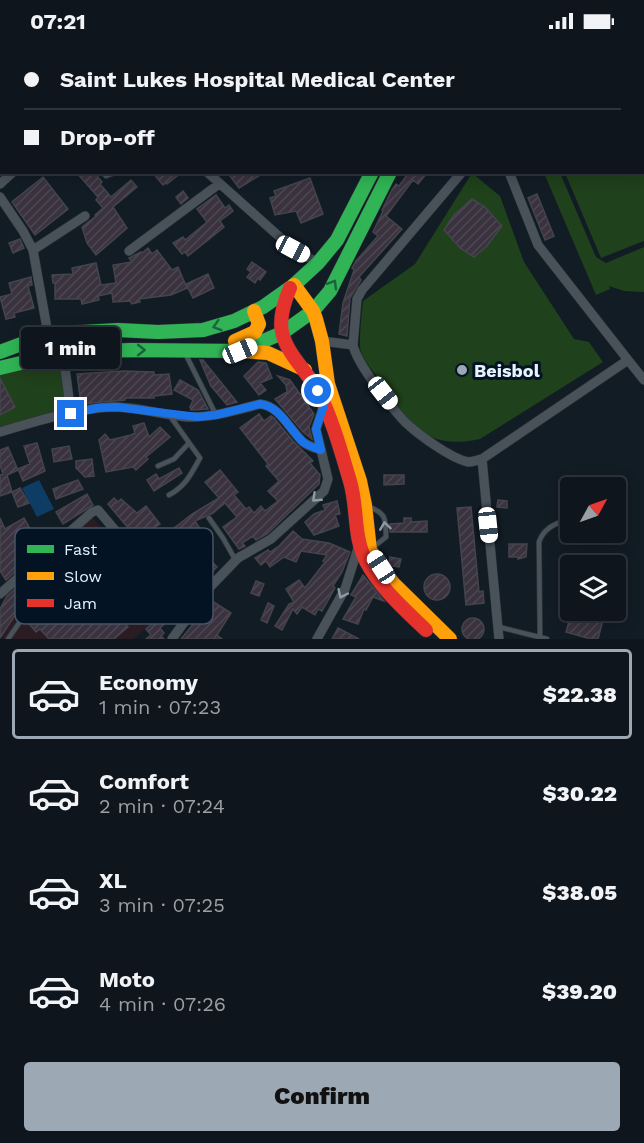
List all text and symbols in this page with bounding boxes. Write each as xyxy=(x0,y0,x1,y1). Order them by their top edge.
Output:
text: 07:21 xyxy=(30,9,86,34)
text: Saint Lukes Hospital Medical Center xyxy=(60,67,455,92)
text: Drop-off xyxy=(60,125,155,150)
car xyxy=(273,233,313,265)
one-way arrow xyxy=(325,280,336,291)
one-way arrow xyxy=(212,319,223,331)
callout: 1 min xyxy=(22,327,121,369)
text: 1 min xyxy=(45,336,96,360)
car xyxy=(220,336,260,366)
one-way arrow xyxy=(136,344,145,357)
place label: Beisbol xyxy=(474,360,540,381)
marker: Beisbol xyxy=(455,363,469,377)
car xyxy=(365,373,401,413)
route start xyxy=(304,377,331,404)
route end xyxy=(57,400,84,427)
north arrow xyxy=(560,477,626,543)
map controls xyxy=(560,477,626,621)
one-way arrow xyxy=(313,491,323,502)
car xyxy=(477,506,499,544)
one-way arrow xyxy=(379,521,391,531)
legend xyxy=(15,528,213,624)
text: Fast xyxy=(64,540,97,559)
car xyxy=(364,547,398,587)
button: layers xyxy=(560,555,626,621)
text: Slow xyxy=(64,567,102,586)
one-way arrow xyxy=(337,587,349,598)
text: Jam xyxy=(64,594,97,613)
icon: car xyxy=(27,667,81,721)
text: Economy xyxy=(99,670,198,695)
text: $22.38 xyxy=(543,682,617,707)
text: 1 min · 07:23 xyxy=(99,695,221,719)
icon: car xyxy=(27,766,81,820)
text: Comfort xyxy=(99,769,189,794)
text: $30.22 xyxy=(542,781,617,806)
text: 2 min · 07:24 xyxy=(99,794,225,818)
icon: car xyxy=(27,865,81,919)
text: XL xyxy=(99,868,127,893)
text: $38.05 xyxy=(542,880,617,905)
text: 3 min · 07:25 xyxy=(99,893,225,917)
icon: car xyxy=(27,964,81,1018)
text: Moto xyxy=(99,967,155,992)
text: $39.20 xyxy=(542,979,617,1004)
text: 4 min · 07:26 xyxy=(99,992,226,1016)
button: Confirm xyxy=(24,1062,620,1131)

